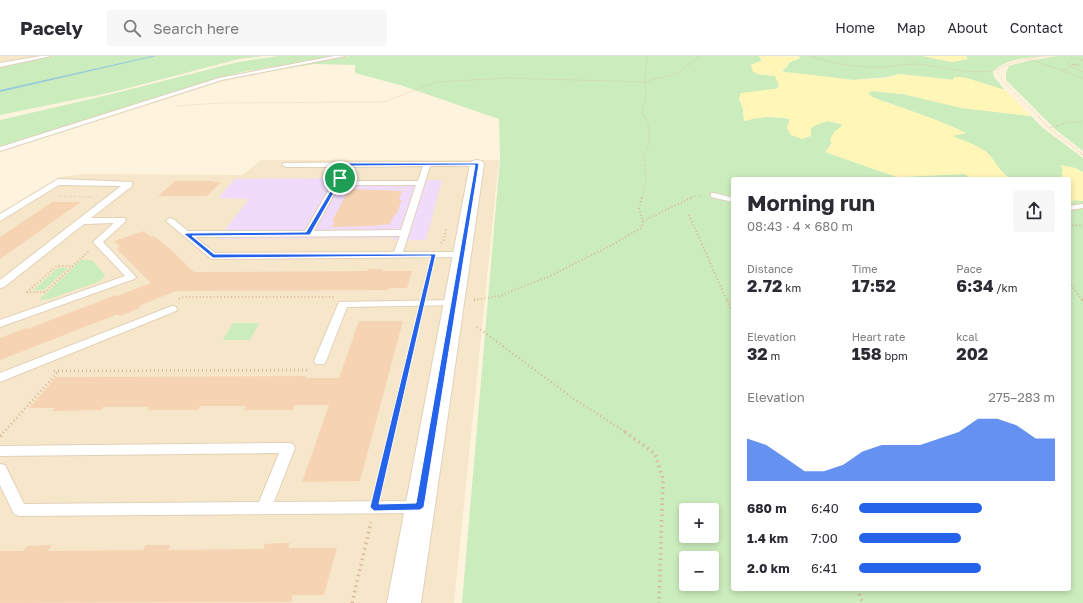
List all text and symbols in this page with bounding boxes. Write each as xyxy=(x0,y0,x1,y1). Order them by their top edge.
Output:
search box xyxy=(107,10,387,46)
text: Pacely xyxy=(20,16,83,39)
icon: search xyxy=(121,17,143,39)
text: Search here xyxy=(153,19,239,37)
text: Home xyxy=(835,19,875,36)
text: Map xyxy=(897,19,925,36)
text: About xyxy=(947,19,988,36)
text: Contact xyxy=(1010,19,1063,36)
pin xyxy=(323,161,357,195)
icon: arrive xyxy=(329,167,351,189)
text: Morning run xyxy=(747,189,875,216)
button: share xyxy=(1013,190,1055,232)
text: 08:43 · 4 × 680 m xyxy=(747,218,853,234)
text: Distance xyxy=(747,262,793,275)
text: Time xyxy=(852,262,878,275)
text: Pace xyxy=(956,262,982,275)
text: 2.72 xyxy=(747,275,782,296)
text: 17:52 xyxy=(852,275,896,296)
text: 6:34 xyxy=(956,275,994,296)
text: km xyxy=(782,281,801,294)
text: /km xyxy=(994,281,1018,294)
text: Elevation xyxy=(747,330,796,343)
text: Heart rate xyxy=(852,330,905,343)
text: kcal xyxy=(956,330,978,343)
text: 32 xyxy=(747,343,768,364)
text: 158 xyxy=(852,343,882,364)
text: 202 xyxy=(956,343,988,364)
text: m xyxy=(768,349,780,362)
text: bpm xyxy=(882,349,908,362)
text: Elevation xyxy=(747,389,805,405)
text: 275–283 m xyxy=(988,389,1055,405)
text: 680 m xyxy=(747,500,787,516)
text: 6:40 xyxy=(811,500,839,516)
map controls xyxy=(679,503,719,591)
button: + xyxy=(679,503,719,543)
text: 1.4 km xyxy=(747,530,788,546)
text: 7:00 xyxy=(811,530,838,546)
button: − xyxy=(679,551,719,591)
text: 2.0 km xyxy=(747,560,790,576)
text: 6:41 xyxy=(811,560,837,576)

